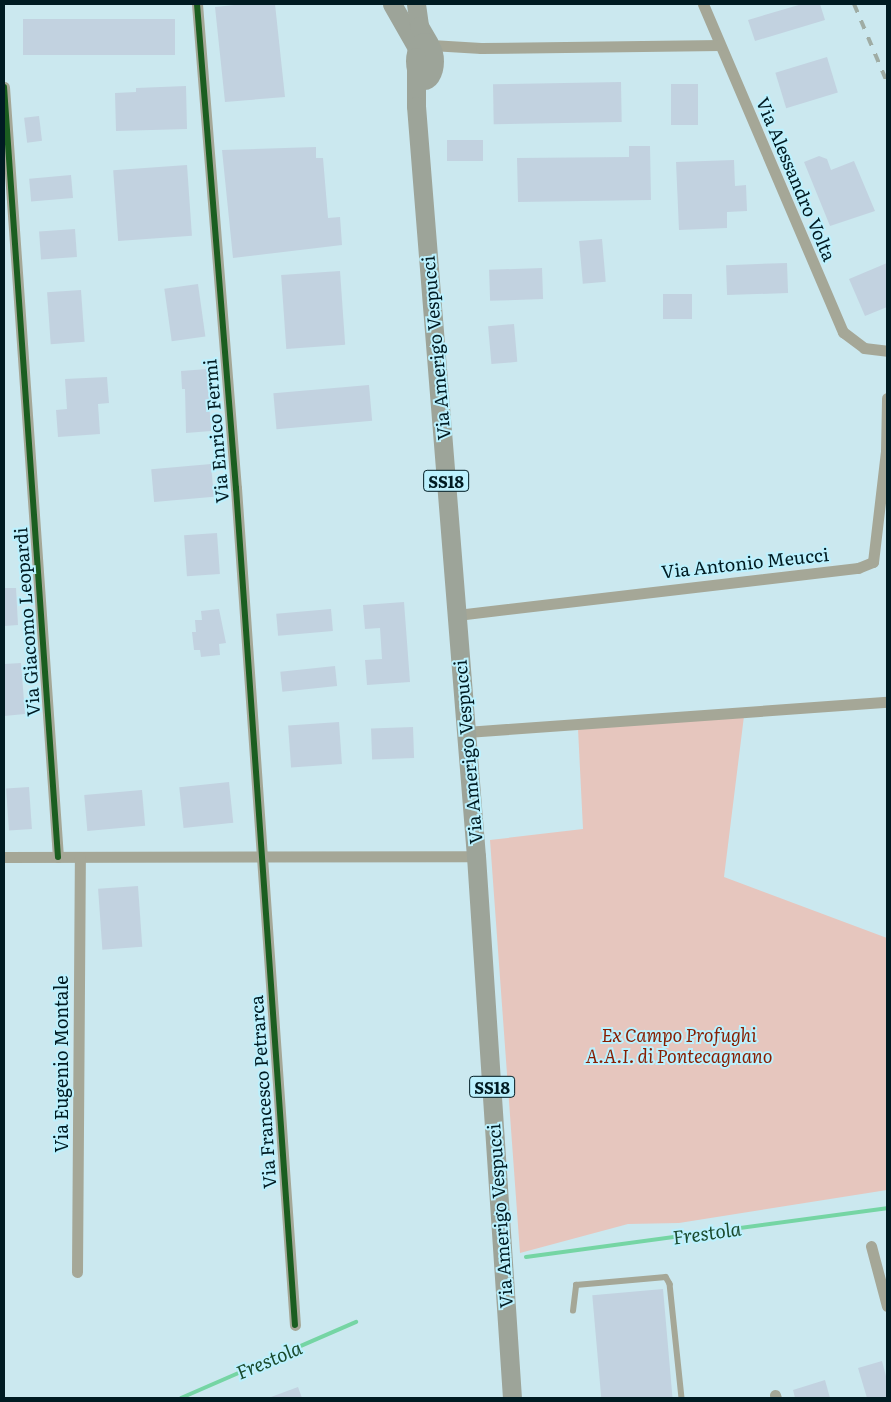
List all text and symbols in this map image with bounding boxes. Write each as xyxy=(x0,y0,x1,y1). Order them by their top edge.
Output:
street label: Via Alessandro Volta xyxy=(752,94,840,264)
street label: Via Amerigo Vespucci xyxy=(417,255,455,441)
street label: Via Enrico Fermi xyxy=(199,358,233,504)
road number: SS18 xyxy=(422,468,470,494)
street label: Via Giacomo Leopardi xyxy=(10,527,44,717)
street label: Via Antonio Meucci xyxy=(660,543,830,583)
street label: Via Amerigo Vespucci xyxy=(449,659,487,845)
street label: Via Eugenio Montale xyxy=(50,975,72,1153)
street label: Via Francesco Petrarca xyxy=(245,995,281,1189)
park label: Ex Campo Profughi A.A.I. di Pontecagnano xyxy=(586,1025,772,1068)
road number: SS18 xyxy=(468,1074,516,1100)
street label: Via Amerigo Vespucci xyxy=(483,1123,517,1309)
water label: Frestola xyxy=(671,1217,743,1249)
water label: Frestola xyxy=(233,1336,305,1384)

